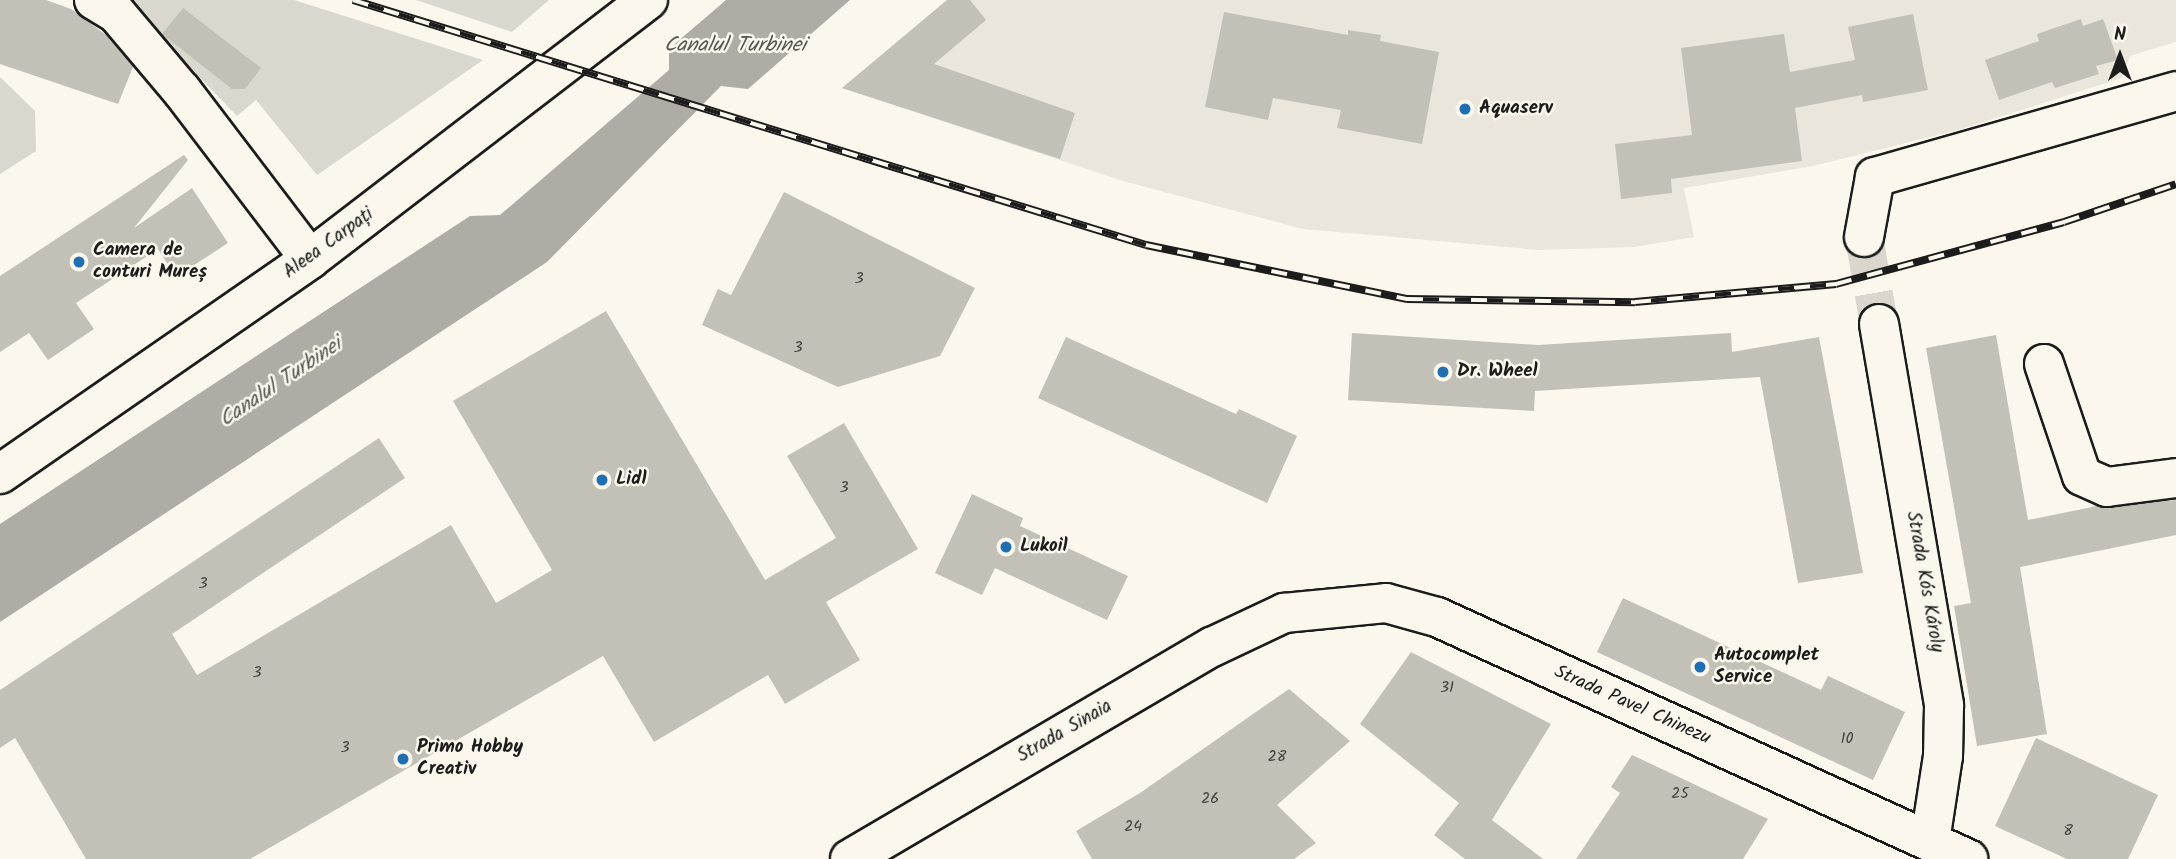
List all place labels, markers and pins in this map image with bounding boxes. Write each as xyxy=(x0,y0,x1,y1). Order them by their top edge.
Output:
place label: Aquaserv xyxy=(1479,98,1553,120)
marker: Aquaserv xyxy=(1457,101,1473,117)
place label: Camera de conturi Mureș xyxy=(93,240,207,284)
marker: Camera de conturi Mureș xyxy=(71,254,87,270)
place label: Dr. Wheel xyxy=(1457,361,1538,383)
marker: Dr. Wheel xyxy=(1435,364,1451,380)
place label: Lidl xyxy=(616,469,647,491)
marker: Lidl xyxy=(594,472,610,488)
place label: Lukoil xyxy=(1020,536,1068,558)
marker: Lukoil xyxy=(998,539,1014,555)
place label: Autocomplet Service xyxy=(1714,645,1819,689)
marker: Autocomplet Service xyxy=(1692,659,1708,675)
place label: Primo Hobby Creativ xyxy=(417,737,523,781)
marker: Primo Hobby Creativ xyxy=(395,751,411,767)

